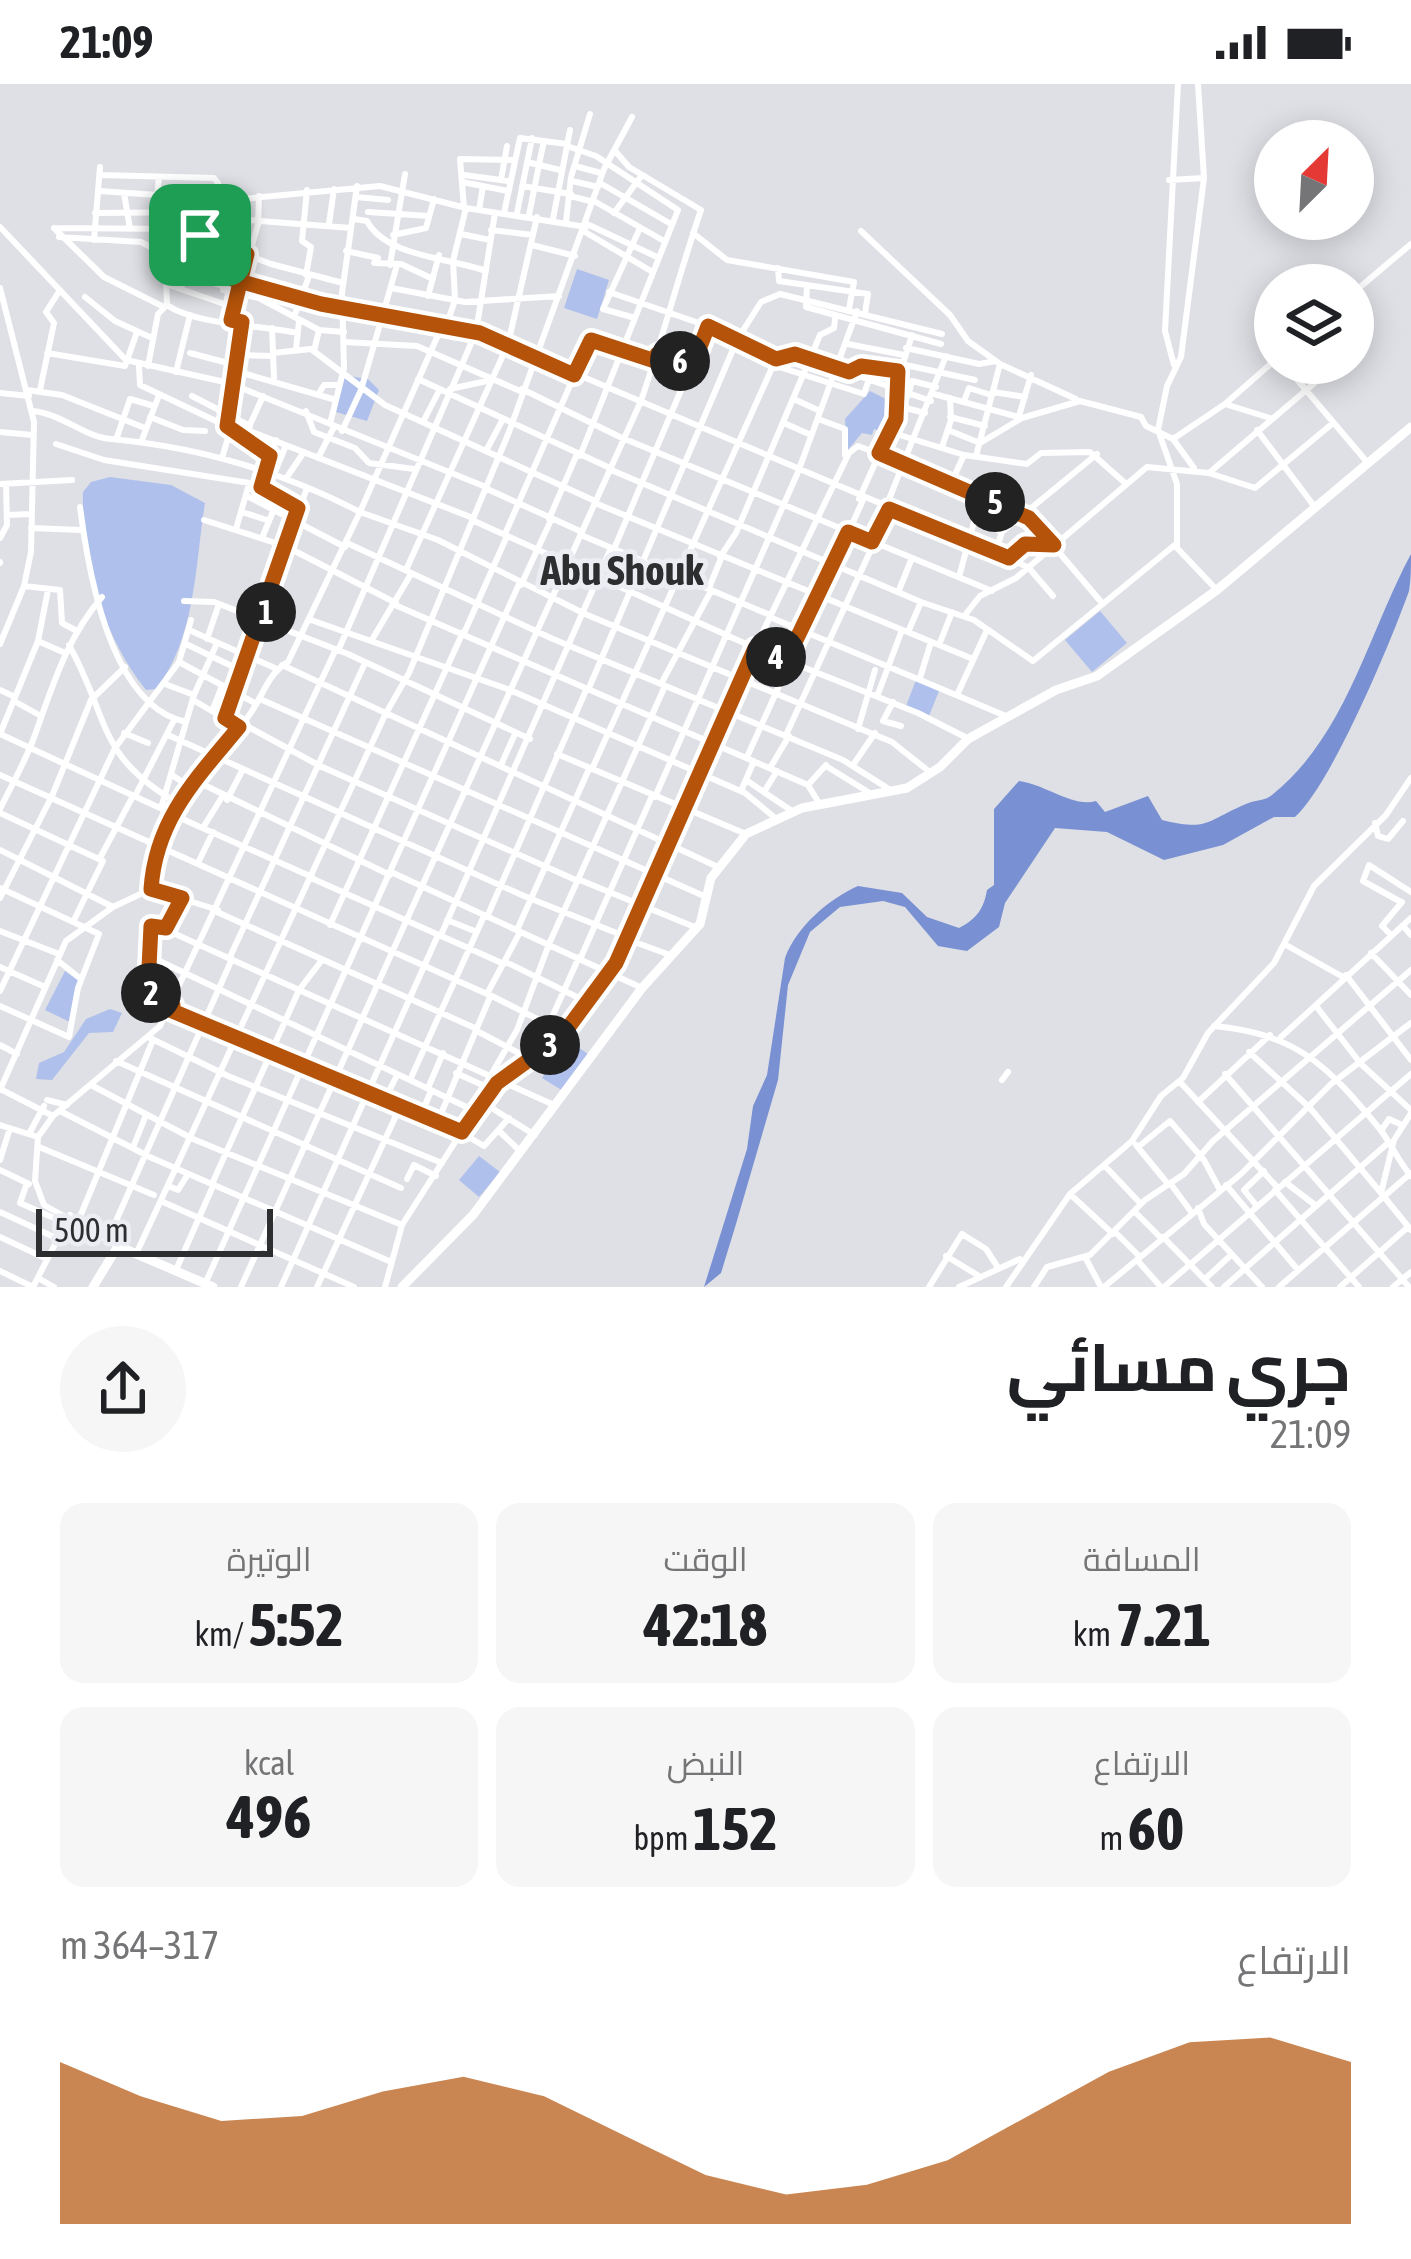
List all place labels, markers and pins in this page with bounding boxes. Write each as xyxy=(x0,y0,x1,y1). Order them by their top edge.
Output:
pin xyxy=(149,184,251,286)
pin: 6 xyxy=(650,331,710,391)
pin: 5 xyxy=(965,472,1025,532)
pin: 1 xyxy=(236,582,296,642)
pin: 4 xyxy=(746,627,806,687)
pin: 2 xyxy=(121,963,181,1023)
pin: 3 xyxy=(520,1015,580,1075)

